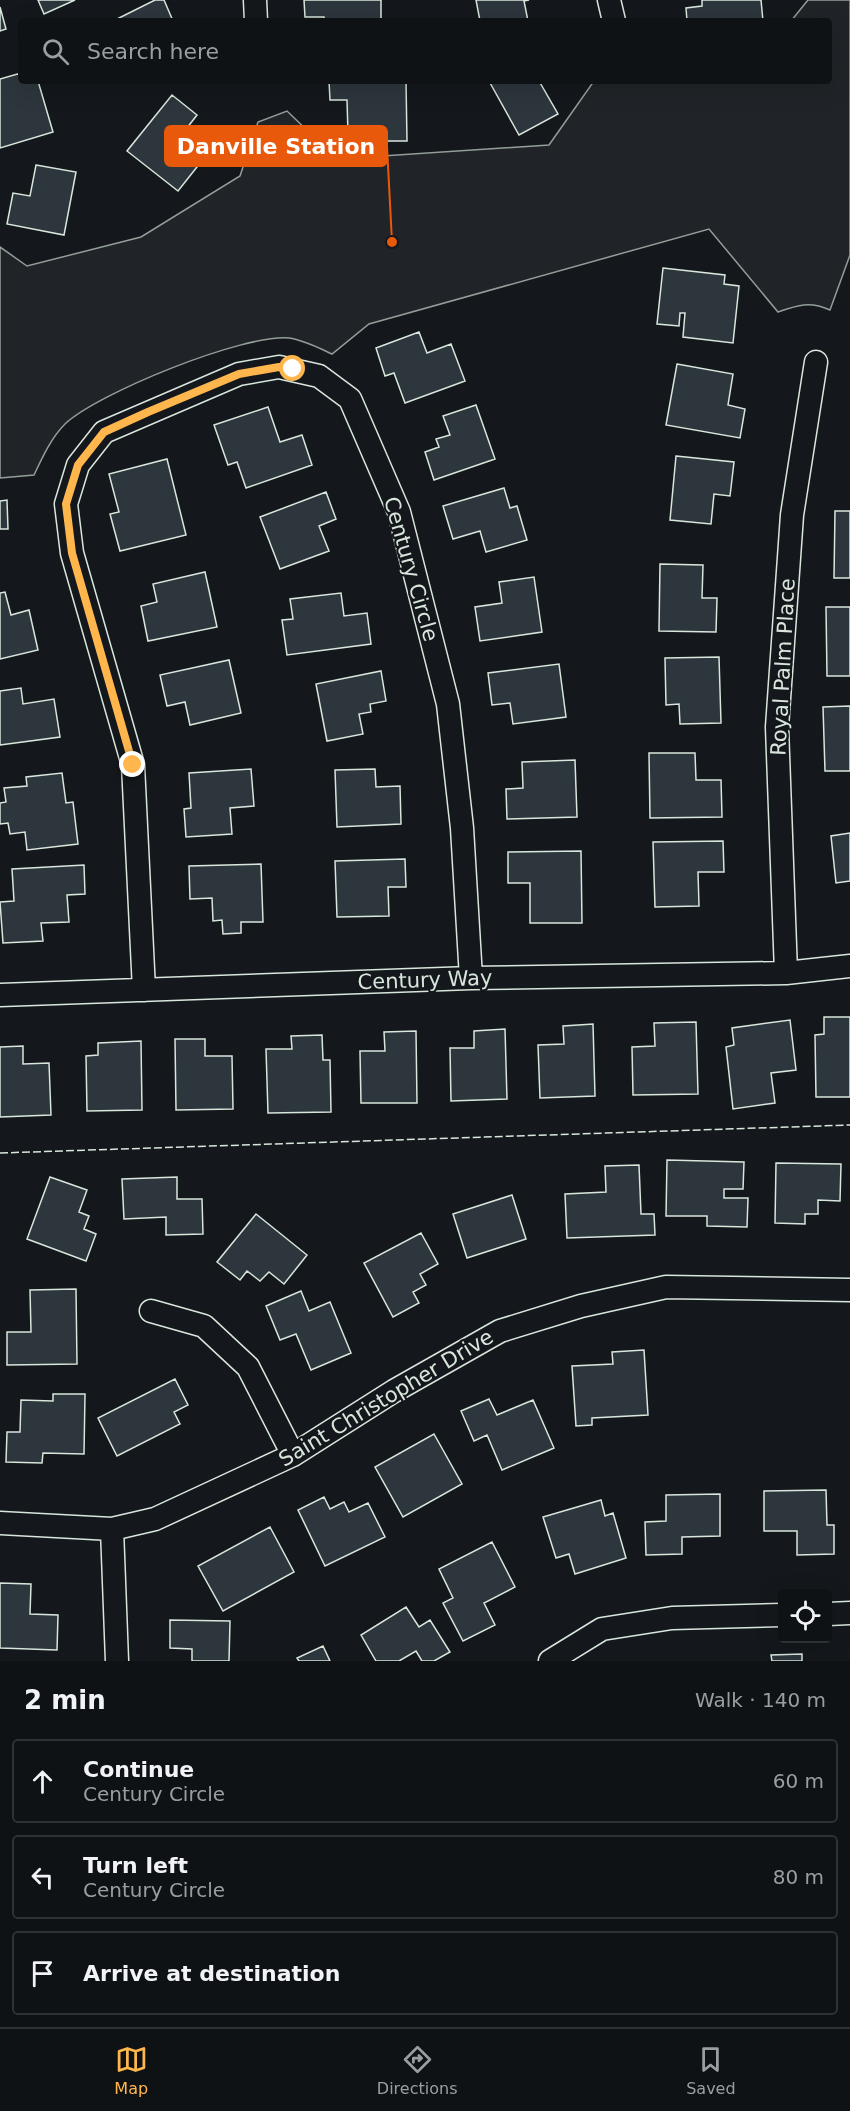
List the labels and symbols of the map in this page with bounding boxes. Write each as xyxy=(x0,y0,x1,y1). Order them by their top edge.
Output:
callout: Danville Station xyxy=(165,126,387,166)
text: Danville Station xyxy=(177,134,375,159)
route start xyxy=(279,355,305,381)
street label: Century Circle xyxy=(379,494,443,644)
street label: Royal Palm Place xyxy=(766,578,800,756)
route end xyxy=(119,751,145,777)
street label: Century Way xyxy=(357,966,493,994)
street label: Saint Christopher Drive xyxy=(275,1324,497,1472)

